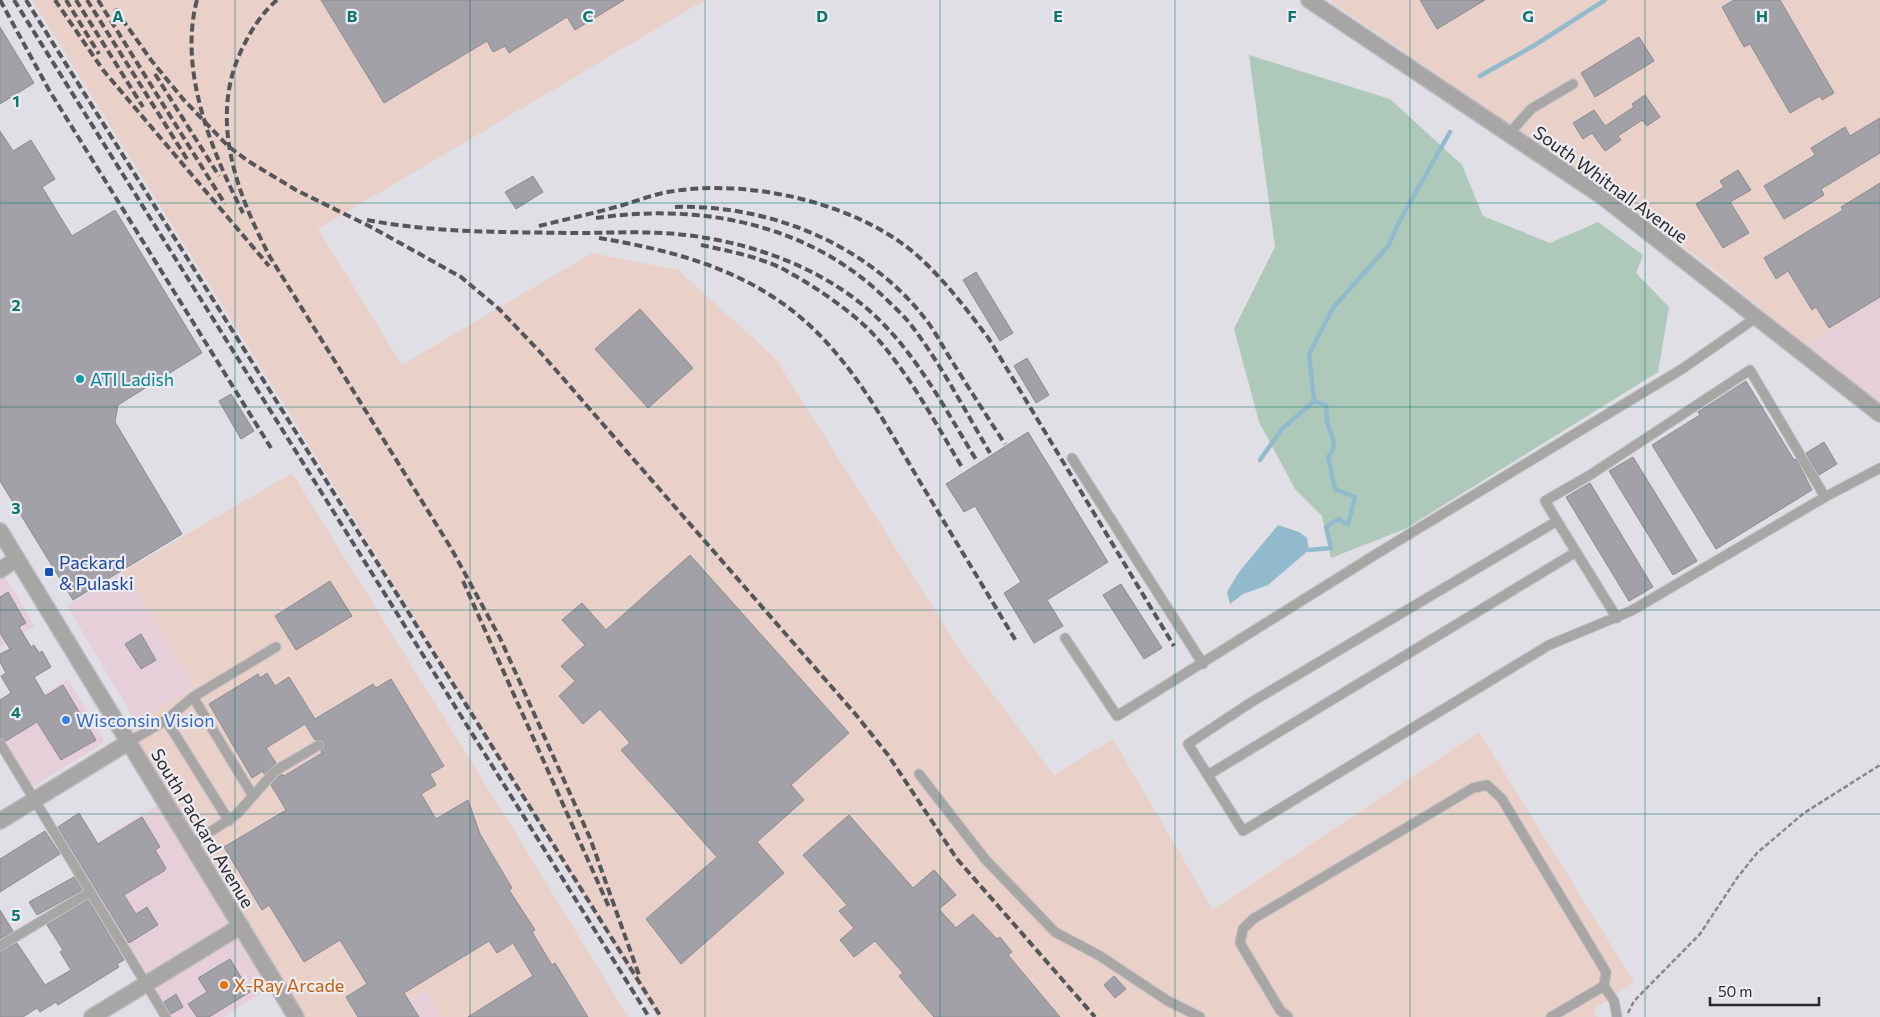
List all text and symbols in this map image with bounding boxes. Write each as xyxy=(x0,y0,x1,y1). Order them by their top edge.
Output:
text: A xyxy=(112,6,124,25)
text: B xyxy=(347,6,358,25)
text: C xyxy=(583,6,594,25)
text: D xyxy=(816,6,828,25)
text: E xyxy=(1053,6,1063,25)
text: F xyxy=(1287,6,1297,25)
text: G xyxy=(1522,6,1534,25)
text: H xyxy=(1756,6,1768,25)
text: 1 xyxy=(12,91,20,110)
street label: South Whitnall Avenue xyxy=(1529,121,1693,247)
text: 2 xyxy=(11,295,21,314)
place label: ATI Ladish xyxy=(90,368,174,390)
marker: ATI Ladish xyxy=(74,373,86,385)
text: 3 xyxy=(11,498,21,517)
place label: Packard & Pulaski xyxy=(59,551,134,594)
marker: Packard & Pulaski xyxy=(43,566,55,578)
text: 4 xyxy=(11,702,21,721)
place label: Wisconsin Vision xyxy=(76,709,215,731)
marker: Wisconsin Vision xyxy=(60,714,72,726)
street label: South Packard Avenue xyxy=(147,744,259,912)
text: 5 xyxy=(11,905,21,924)
place label: X-Ray Arcade xyxy=(234,974,344,996)
scale bar xyxy=(1710,974,1819,1006)
marker: X-Ray Arcade xyxy=(218,979,230,991)
text: 50 m xyxy=(1718,982,1752,1000)

